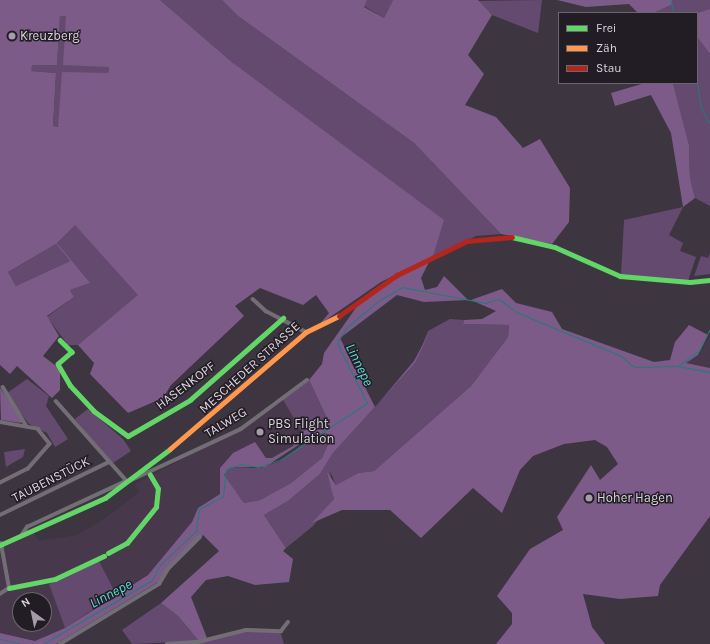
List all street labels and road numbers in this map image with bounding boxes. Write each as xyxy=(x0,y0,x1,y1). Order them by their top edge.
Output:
street label: MESCHEDER STRASSE xyxy=(197,319,303,417)
street label: HASENKOPF xyxy=(153,359,219,413)
street label: TALWEG xyxy=(202,404,250,442)
street label: TAUBENSTÜCK xyxy=(10,454,92,506)

